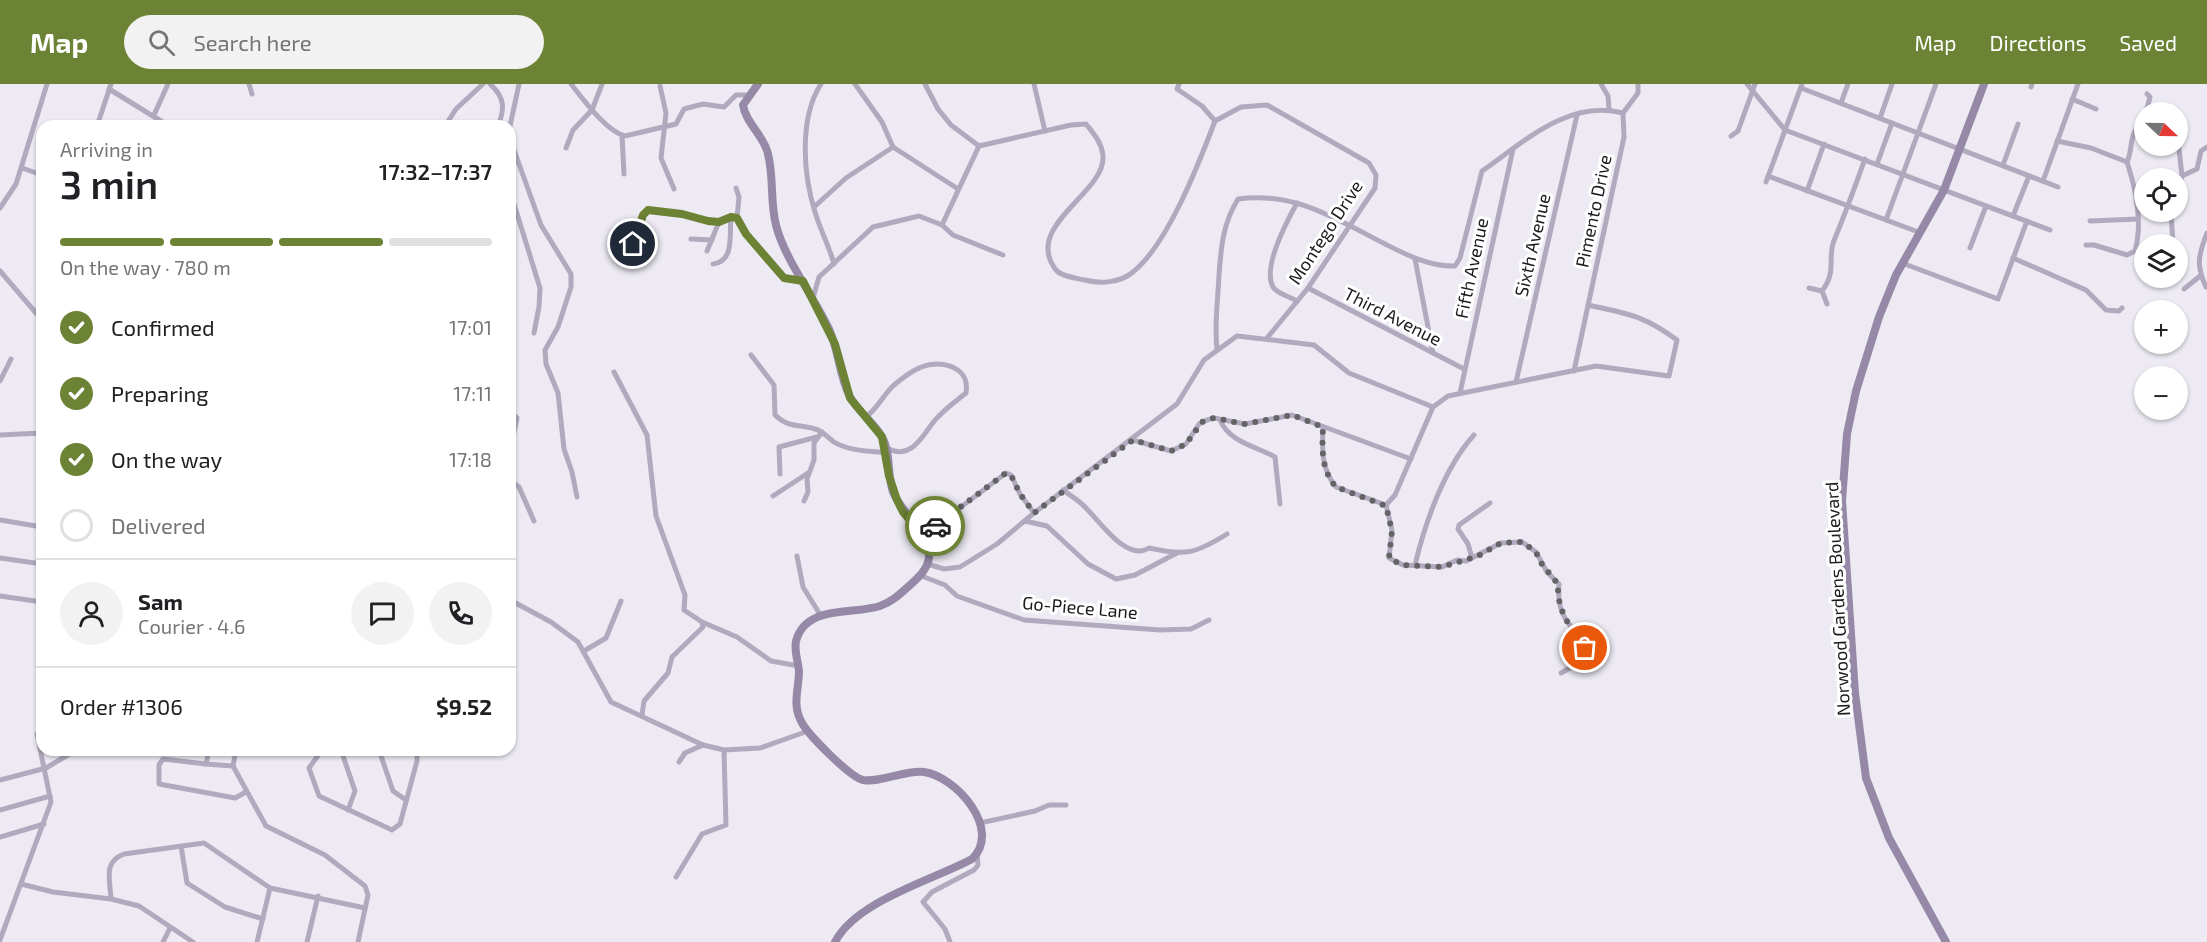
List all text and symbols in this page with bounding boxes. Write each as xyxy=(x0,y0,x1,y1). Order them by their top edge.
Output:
search box xyxy=(124,15,544,69)
text: Map xyxy=(30,25,88,59)
icon: search xyxy=(145,26,178,59)
text: Search here xyxy=(193,29,312,55)
text: Map xyxy=(1914,30,1957,55)
text: Directions xyxy=(1990,30,2086,55)
text: Saved xyxy=(2119,30,2177,55)
north arrow xyxy=(2134,102,2188,156)
map controls xyxy=(2134,102,2188,420)
text: Arriving in xyxy=(60,137,153,161)
street label: Pimento Drive xyxy=(1570,153,1616,269)
text: 17:32–17:37 xyxy=(379,158,492,184)
text: 3 min xyxy=(60,160,158,207)
button: locate xyxy=(2134,168,2188,222)
street label: Montego Drive xyxy=(1283,176,1367,288)
street label: Sixth Avenue xyxy=(1509,191,1555,299)
street label: Fifth Avenue xyxy=(1450,216,1492,320)
pin xyxy=(607,218,658,269)
icon: home xyxy=(616,227,649,260)
button: layers xyxy=(2134,234,2188,288)
text: On the way · 780 m xyxy=(60,255,231,279)
street label: Third Avenue xyxy=(1340,282,1446,350)
button: + xyxy=(2134,300,2188,354)
icon: check xyxy=(60,311,93,344)
text: Confirmed xyxy=(111,314,215,340)
text: 17:01 xyxy=(449,315,492,339)
button: − xyxy=(2134,366,2188,420)
icon: check xyxy=(60,377,93,410)
text: Preparing xyxy=(111,380,209,406)
text: 17:11 xyxy=(453,381,492,405)
icon: check xyxy=(60,443,93,476)
text: On the way xyxy=(111,446,222,472)
text: 17:18 xyxy=(449,447,492,471)
street label: Norwood Gardens Boulevard xyxy=(1820,481,1854,717)
courier xyxy=(905,496,965,556)
icon: car xyxy=(919,510,952,543)
text: Delivered xyxy=(111,512,206,538)
button: person xyxy=(60,582,123,645)
button: chat xyxy=(351,582,414,645)
button: phone xyxy=(429,582,492,645)
text: Sam xyxy=(138,588,183,614)
street label: Go-Piece Lane xyxy=(1021,591,1139,623)
text: Courier · 4.6 xyxy=(138,614,245,638)
pin xyxy=(1559,622,1610,673)
icon: bag xyxy=(1568,631,1601,664)
text: Order #1306 xyxy=(60,693,183,719)
text: $9.52 xyxy=(436,693,492,719)

